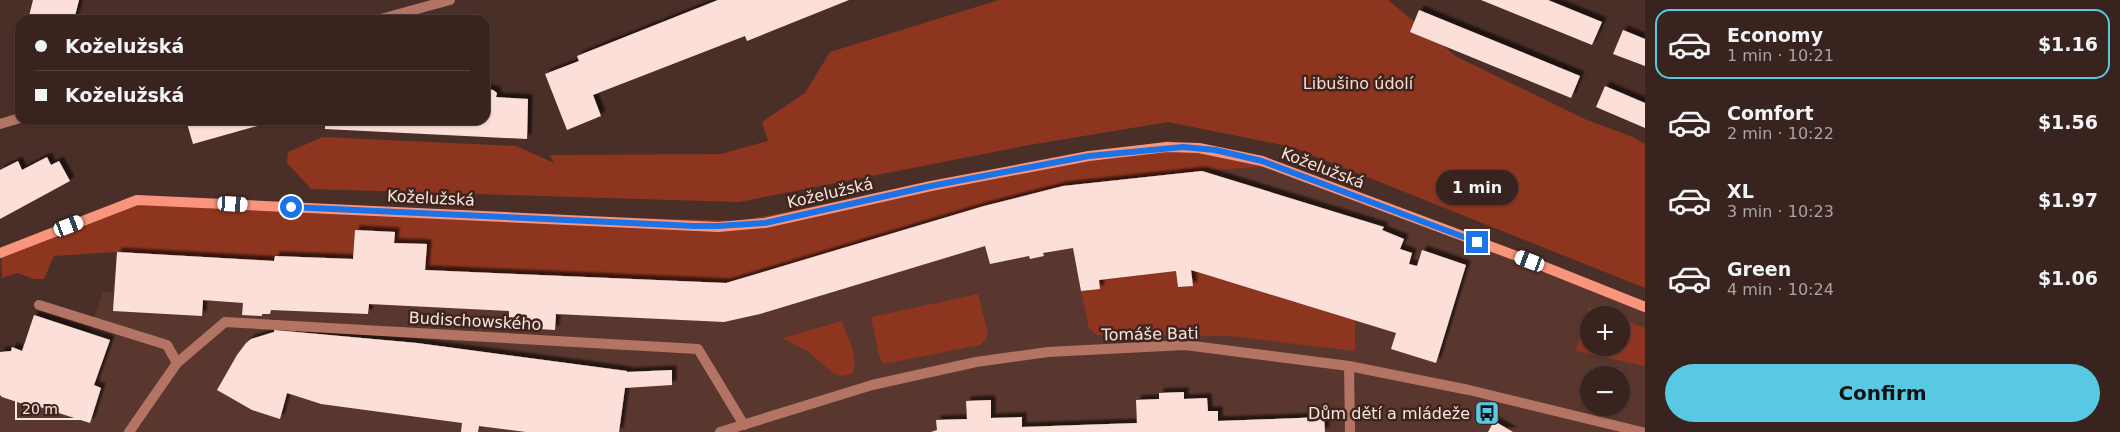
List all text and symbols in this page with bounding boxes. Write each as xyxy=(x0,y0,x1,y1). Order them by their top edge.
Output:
icon: car xyxy=(1667,22,1712,67)
text: Economy xyxy=(1727,24,1823,46)
text: $1.16 xyxy=(2038,33,2098,55)
text: Koželužská xyxy=(65,35,184,57)
text: 1 min · 10:21 xyxy=(1727,46,1834,65)
park label: Libušino údolí xyxy=(1303,74,1414,93)
text: Koželužská xyxy=(65,84,184,106)
icon: car xyxy=(1667,100,1712,145)
text: Comfort xyxy=(1727,102,1814,124)
text: $1.56 xyxy=(2038,111,2098,133)
text: 2 min · 10:22 xyxy=(1727,124,1834,143)
street label: Koželužská xyxy=(1279,143,1367,193)
callout: 1 min xyxy=(1436,170,1518,204)
street label: Koželužská xyxy=(785,174,875,212)
text: 1 min xyxy=(1452,178,1502,197)
icon: car xyxy=(1667,178,1712,223)
text: XL xyxy=(1727,180,1754,202)
street label: Koželužská xyxy=(387,186,475,210)
text: $1.97 xyxy=(2038,189,2098,211)
car xyxy=(217,196,248,212)
route start xyxy=(280,196,302,218)
text: 3 min · 10:23 xyxy=(1727,202,1834,221)
car xyxy=(52,214,85,238)
route end xyxy=(1466,231,1488,253)
car xyxy=(1513,249,1546,273)
icon: car xyxy=(1667,256,1712,301)
text: Green xyxy=(1727,258,1791,280)
text: $1.06 xyxy=(2038,267,2098,289)
text: 4 min · 10:24 xyxy=(1727,280,1834,299)
map controls xyxy=(1580,306,1630,416)
button: + xyxy=(1580,306,1630,356)
street label: Budischowského xyxy=(408,308,542,334)
street label: Tomáše Bati xyxy=(1100,324,1199,344)
button: Confirm xyxy=(1665,364,2100,422)
button: − xyxy=(1580,366,1630,416)
scale bar xyxy=(15,397,90,420)
bus stop icon: Dům dětí a mládeže xyxy=(1474,400,1500,426)
text: 20 m xyxy=(22,401,58,417)
place label: Dům dětí a mládeže xyxy=(1308,404,1470,423)

